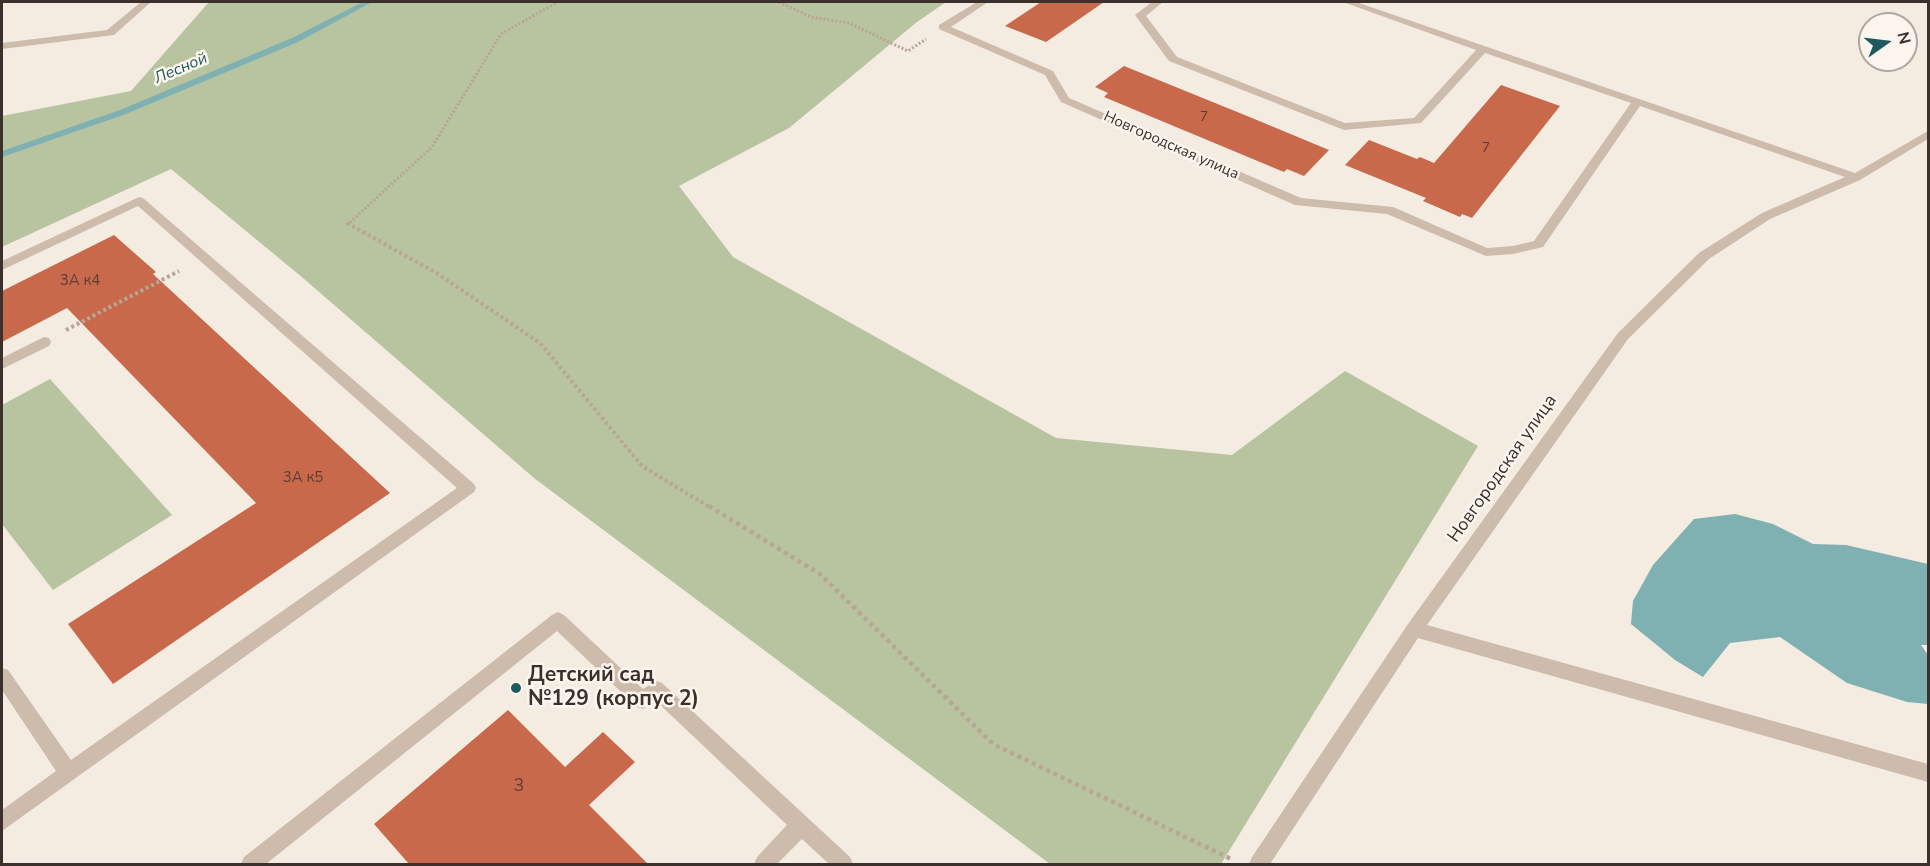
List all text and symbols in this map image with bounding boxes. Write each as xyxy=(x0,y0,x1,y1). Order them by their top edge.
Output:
north arrow xyxy=(1858,12,1918,72)
text: N xyxy=(1891,30,1916,47)
water label: Лесной xyxy=(152,49,210,89)
street label: Новгородская улица xyxy=(1101,108,1241,184)
house number: 7 xyxy=(1200,110,1208,126)
house number: 7 xyxy=(1482,141,1490,157)
house number: 3А к4 xyxy=(60,272,100,290)
street label: Новгородская улица xyxy=(1444,391,1562,547)
house number: 3А к5 xyxy=(283,469,323,487)
place label: Детский сад №129 (корпус 2) xyxy=(528,663,699,713)
marker: Детский сад №129 (корпус 2) xyxy=(509,681,523,695)
house number: 3 xyxy=(514,776,524,798)

